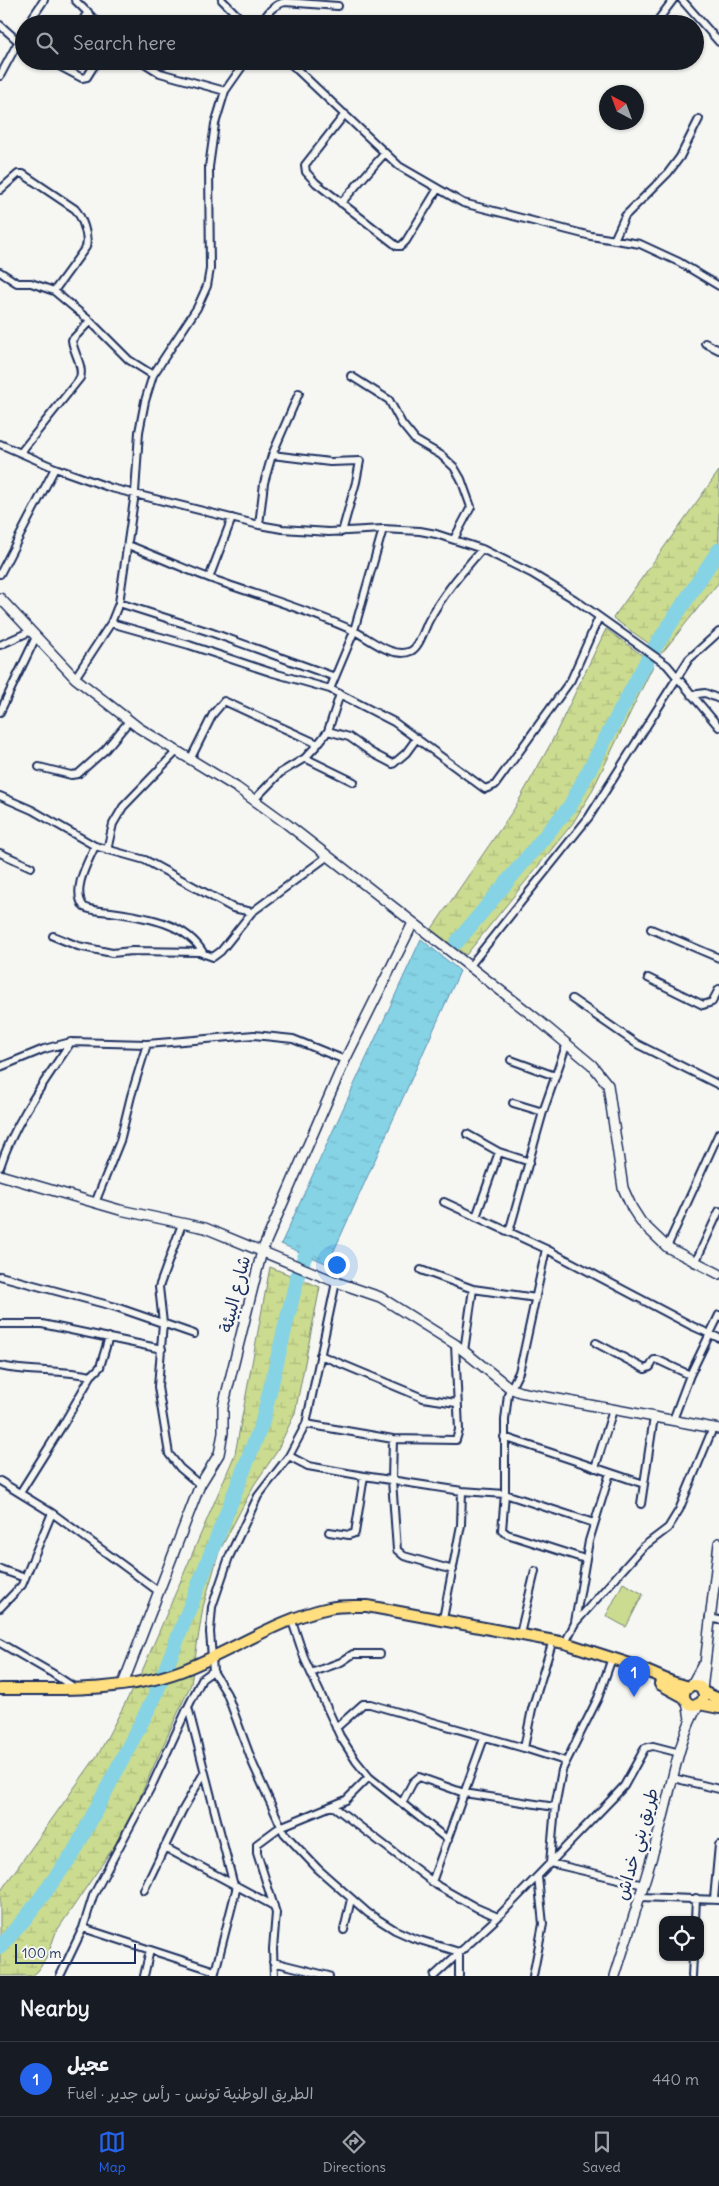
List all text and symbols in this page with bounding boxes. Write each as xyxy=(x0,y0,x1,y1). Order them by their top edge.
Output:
search box xyxy=(15,15,704,70)
icon: search xyxy=(33,29,61,57)
text: Search here xyxy=(73,31,176,55)
north arrow xyxy=(599,85,644,130)
your location xyxy=(324,1252,350,1278)
street label: شارع البيئة xyxy=(214,1253,256,1335)
pin: 1 xyxy=(618,1656,650,1697)
street label: طريق بني خداش xyxy=(610,1785,668,1904)
map controls xyxy=(659,1916,704,1961)
button: locate xyxy=(659,1916,704,1961)
scale bar xyxy=(15,1941,136,1964)
text: 100 m xyxy=(22,1944,62,1962)
text: Nearby xyxy=(20,1995,90,2022)
text: عجيل xyxy=(67,2052,109,2076)
text: 1 xyxy=(33,2069,39,2089)
text: 440 m xyxy=(652,2069,699,2089)
text: Fuel · الطريق الوطنية تونس - رأس جدير xyxy=(67,2083,313,2103)
tab: Map xyxy=(98,2128,126,2176)
tab: Directions xyxy=(323,2128,386,2176)
tab: Saved xyxy=(582,2128,621,2176)

